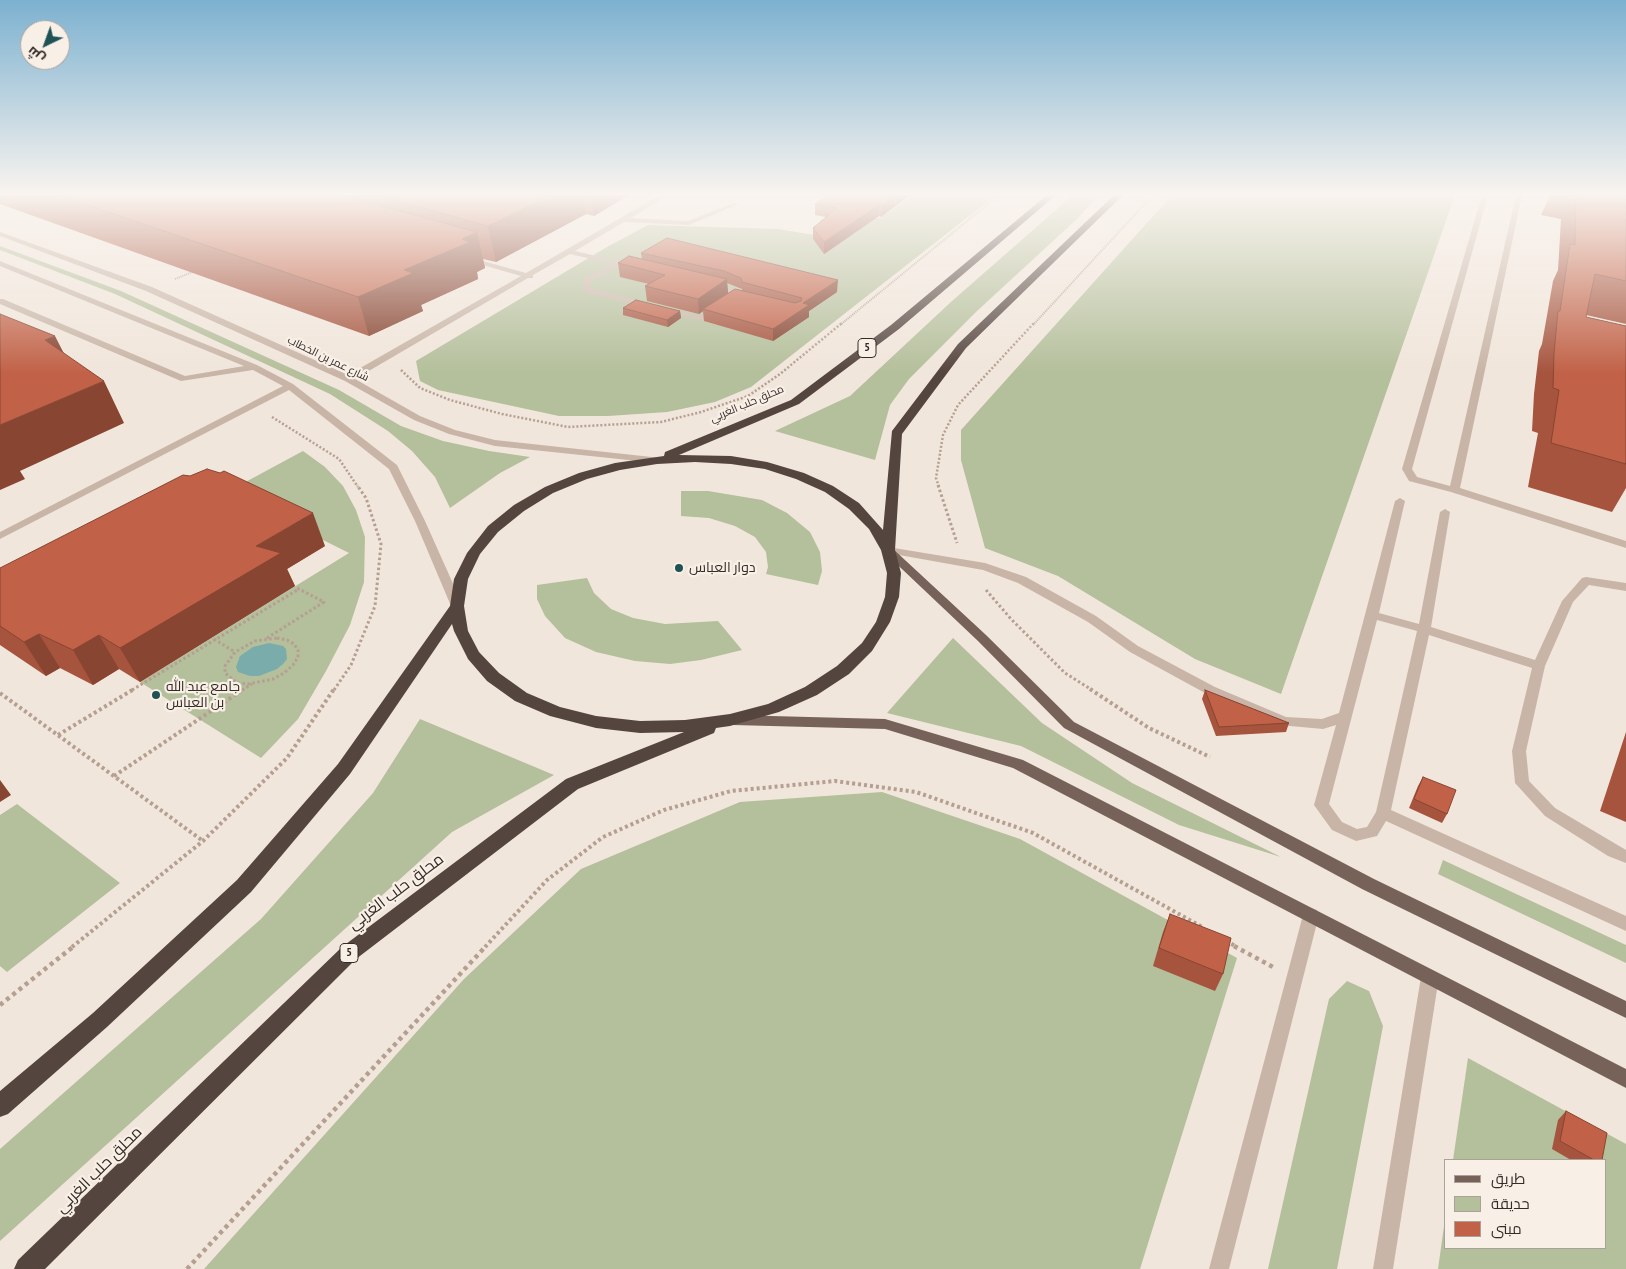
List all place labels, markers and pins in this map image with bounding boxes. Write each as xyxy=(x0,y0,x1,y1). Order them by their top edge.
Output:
place label: دوار العباس xyxy=(689,560,756,576)
marker: دوار العباس xyxy=(673,562,685,574)
place label: جامع عبد الله بن العباس xyxy=(166,679,240,712)
marker: جامع عبد الله بن العباس xyxy=(150,689,162,701)

